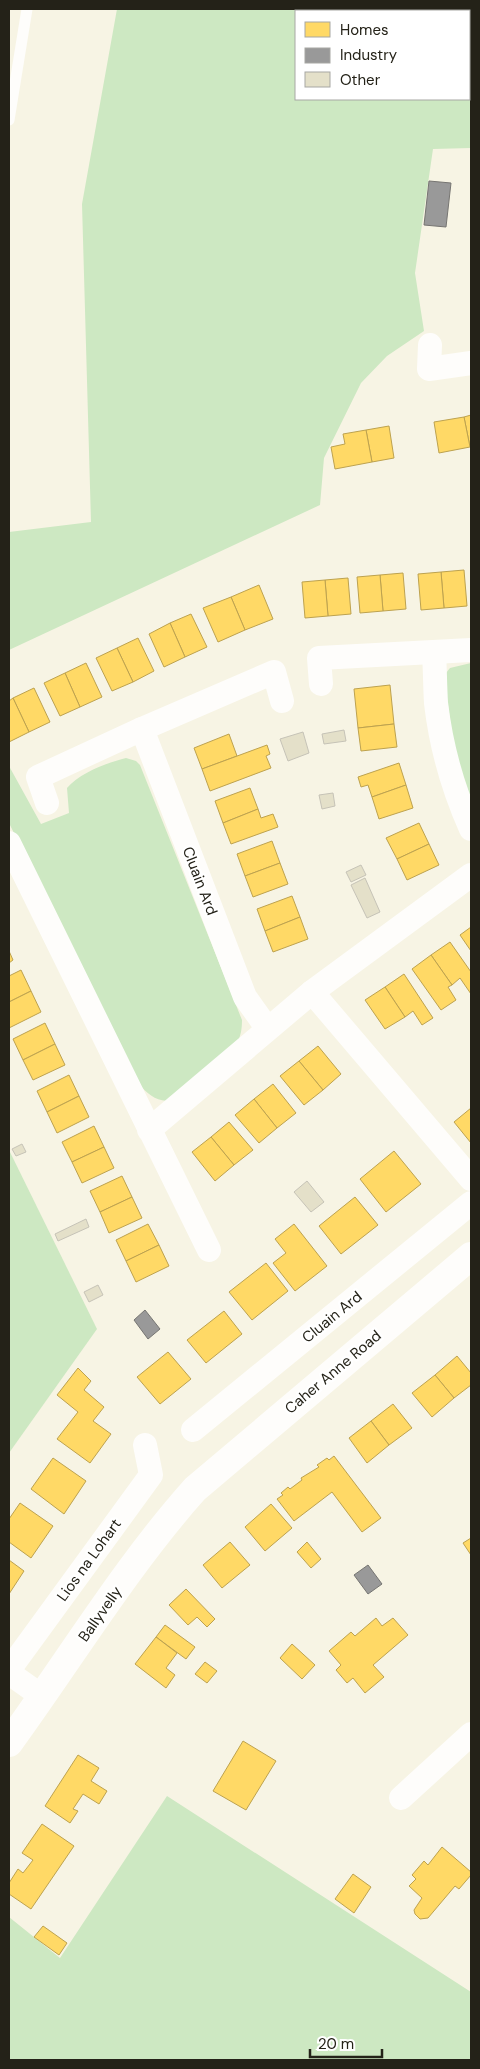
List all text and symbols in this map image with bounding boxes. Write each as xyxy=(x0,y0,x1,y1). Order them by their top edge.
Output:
legend xyxy=(295,10,470,100)
text: Homes xyxy=(340,20,389,40)
text: Industry xyxy=(340,45,398,65)
text: Other xyxy=(340,70,381,90)
street label: Cluain Ard xyxy=(178,844,222,918)
street label: Cluain Ard xyxy=(298,1287,366,1347)
street label: Caher Anne Road xyxy=(281,1326,385,1418)
street label: Lios na Lohart xyxy=(52,1515,126,1605)
street label: Ballyvelly xyxy=(74,1582,127,1646)
scale bar xyxy=(310,2026,382,2058)
text: 20 m xyxy=(318,2034,354,2054)

